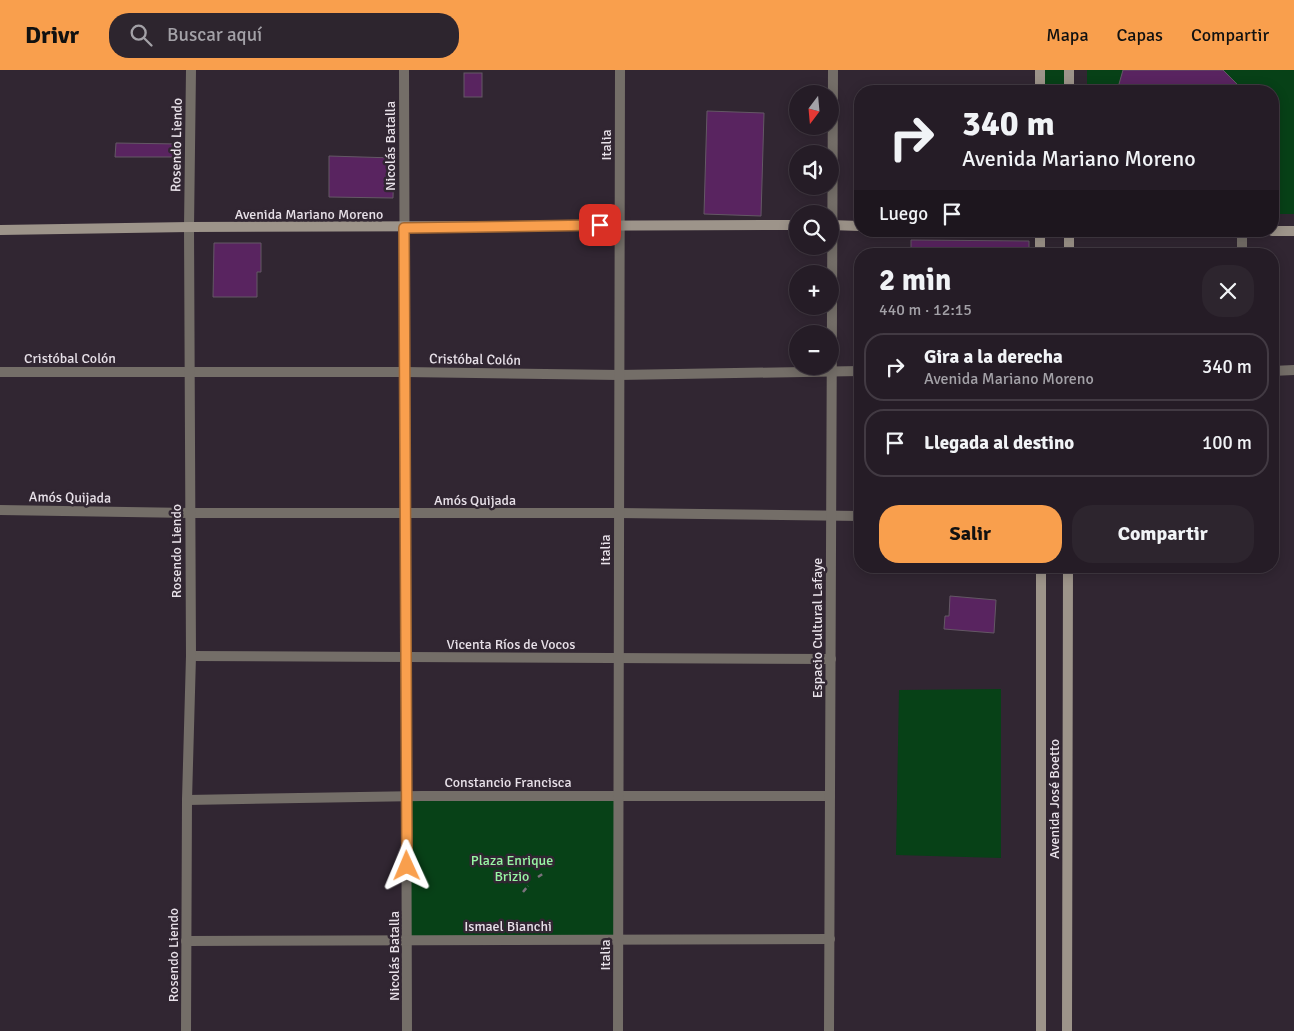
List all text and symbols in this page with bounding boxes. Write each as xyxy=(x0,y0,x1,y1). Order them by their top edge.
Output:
search box xyxy=(109,13,459,58)
text: Drivr xyxy=(25,20,79,50)
icon: search xyxy=(127,21,155,49)
text: Buscar aquí xyxy=(167,23,262,47)
text: Mapa xyxy=(1046,24,1089,46)
text: Capas xyxy=(1117,24,1163,46)
text: Compartir xyxy=(1191,24,1269,46)
north arrow xyxy=(789,85,839,135)
map controls xyxy=(789,85,839,375)
street label: Rosendo Liendo xyxy=(167,98,186,192)
street label: Nicolás Batalla xyxy=(382,101,399,191)
text: 340 m xyxy=(962,102,1055,145)
icon: right xyxy=(879,105,944,170)
street label: Italia xyxy=(598,129,615,161)
button: sound xyxy=(789,145,839,195)
text: Avenida Mariano Moreno xyxy=(962,145,1196,172)
icon: arrive xyxy=(938,200,966,228)
text: Luego xyxy=(879,202,928,226)
pin xyxy=(579,204,621,246)
button: search xyxy=(789,205,839,255)
street label: Avenida Mariano Moreno xyxy=(235,206,383,223)
icon: arrive xyxy=(586,211,614,239)
text: 2 min xyxy=(879,262,951,299)
button: + xyxy=(789,265,839,315)
button: close xyxy=(1202,265,1254,317)
text: 440 m · 12:15 xyxy=(879,300,972,320)
button: − xyxy=(789,325,839,375)
text: Gira a la derecha xyxy=(924,345,1063,369)
street label: Cristóbal Colón xyxy=(24,350,116,367)
street label: Cristóbal Colón xyxy=(429,350,521,369)
icon: right xyxy=(881,353,909,381)
text: 340 m xyxy=(1202,355,1252,379)
text: Avenida Mariano Moreno xyxy=(924,369,1094,389)
icon: arrive xyxy=(881,429,909,457)
text: Llegada al destino xyxy=(924,431,1074,455)
text: 100 m xyxy=(1202,431,1252,455)
street label: Amós Quijada xyxy=(29,488,111,507)
street label: Amós Quijada xyxy=(434,492,516,509)
street label: Rosendo Liendo xyxy=(168,504,185,598)
button: Salir xyxy=(879,505,1062,563)
button: Compartir xyxy=(1072,505,1254,563)
street label: Italia xyxy=(597,534,614,566)
street label: Espacio Cultural Lafaye xyxy=(809,558,826,698)
street label: Vicenta Ríos de Vocos xyxy=(447,636,575,653)
street label: Avenida José Boetto xyxy=(1046,739,1063,859)
street label: Constancio Francisca xyxy=(444,774,572,791)
position arrow xyxy=(380,839,432,891)
park label: Plaza Enrique Brizio xyxy=(471,852,553,885)
street label: Rosendo Liendo xyxy=(165,908,182,1002)
street label: Nicolás Batalla xyxy=(386,911,403,1001)
street label: Ismael Bianchi xyxy=(464,918,552,935)
street label: Italia xyxy=(597,939,614,971)

